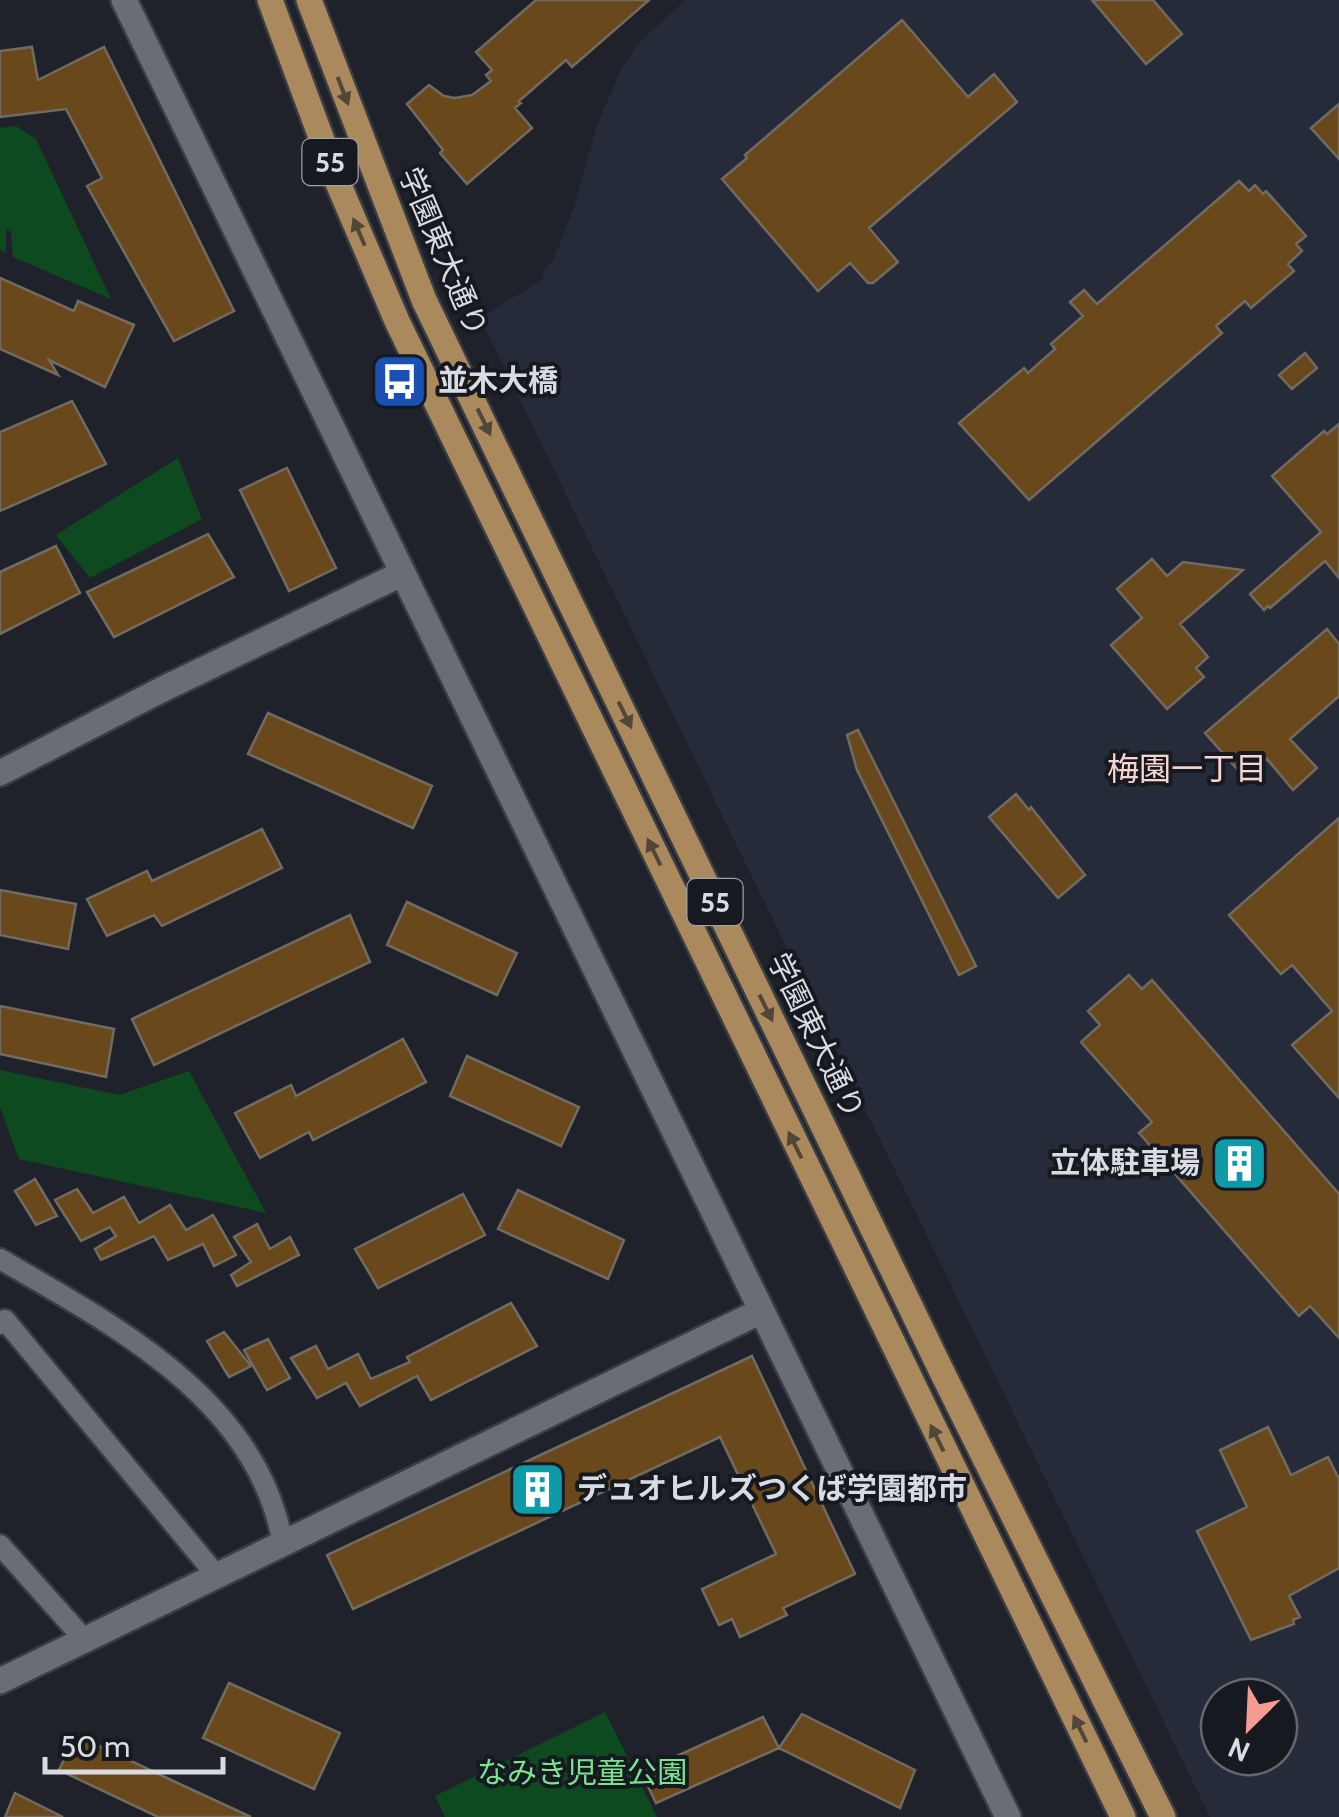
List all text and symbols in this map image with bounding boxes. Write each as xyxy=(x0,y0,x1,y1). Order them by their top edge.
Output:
one-way arrow xyxy=(336,77,351,107)
road number: 55 xyxy=(302,139,358,185)
street label: 学園東大通り xyxy=(391,162,496,342)
one-way arrow xyxy=(351,217,367,246)
bus stop icon: 並木大橋 xyxy=(369,351,429,411)
place label: 並木大橋 xyxy=(438,362,558,399)
one-way arrow xyxy=(475,408,492,437)
one-way arrow xyxy=(616,701,633,730)
district label: 梅園一丁目 xyxy=(1107,749,1267,788)
one-way arrow xyxy=(645,838,662,867)
road number: 55 xyxy=(688,879,742,925)
street label: 学園東大通り xyxy=(760,947,873,1125)
one-way arrow xyxy=(758,994,775,1023)
one-way arrow xyxy=(787,1130,804,1159)
building icon: 立体駐車場 xyxy=(1209,1133,1269,1193)
place label: 立体駐車場 xyxy=(1050,1144,1200,1181)
one-way arrow xyxy=(929,1423,946,1452)
building icon: デュオヒルズつくば学園都市 xyxy=(508,1459,568,1519)
place label: デュオヒルズつくば学園都市 xyxy=(577,1470,967,1507)
north arrow xyxy=(1199,1677,1299,1777)
scale bar xyxy=(45,1712,222,1774)
one-way arrow xyxy=(1071,1715,1088,1744)
text: 50 m xyxy=(60,1728,130,1765)
text: N xyxy=(1223,1730,1255,1769)
park label: なみき児童公園 xyxy=(477,1754,687,1791)

